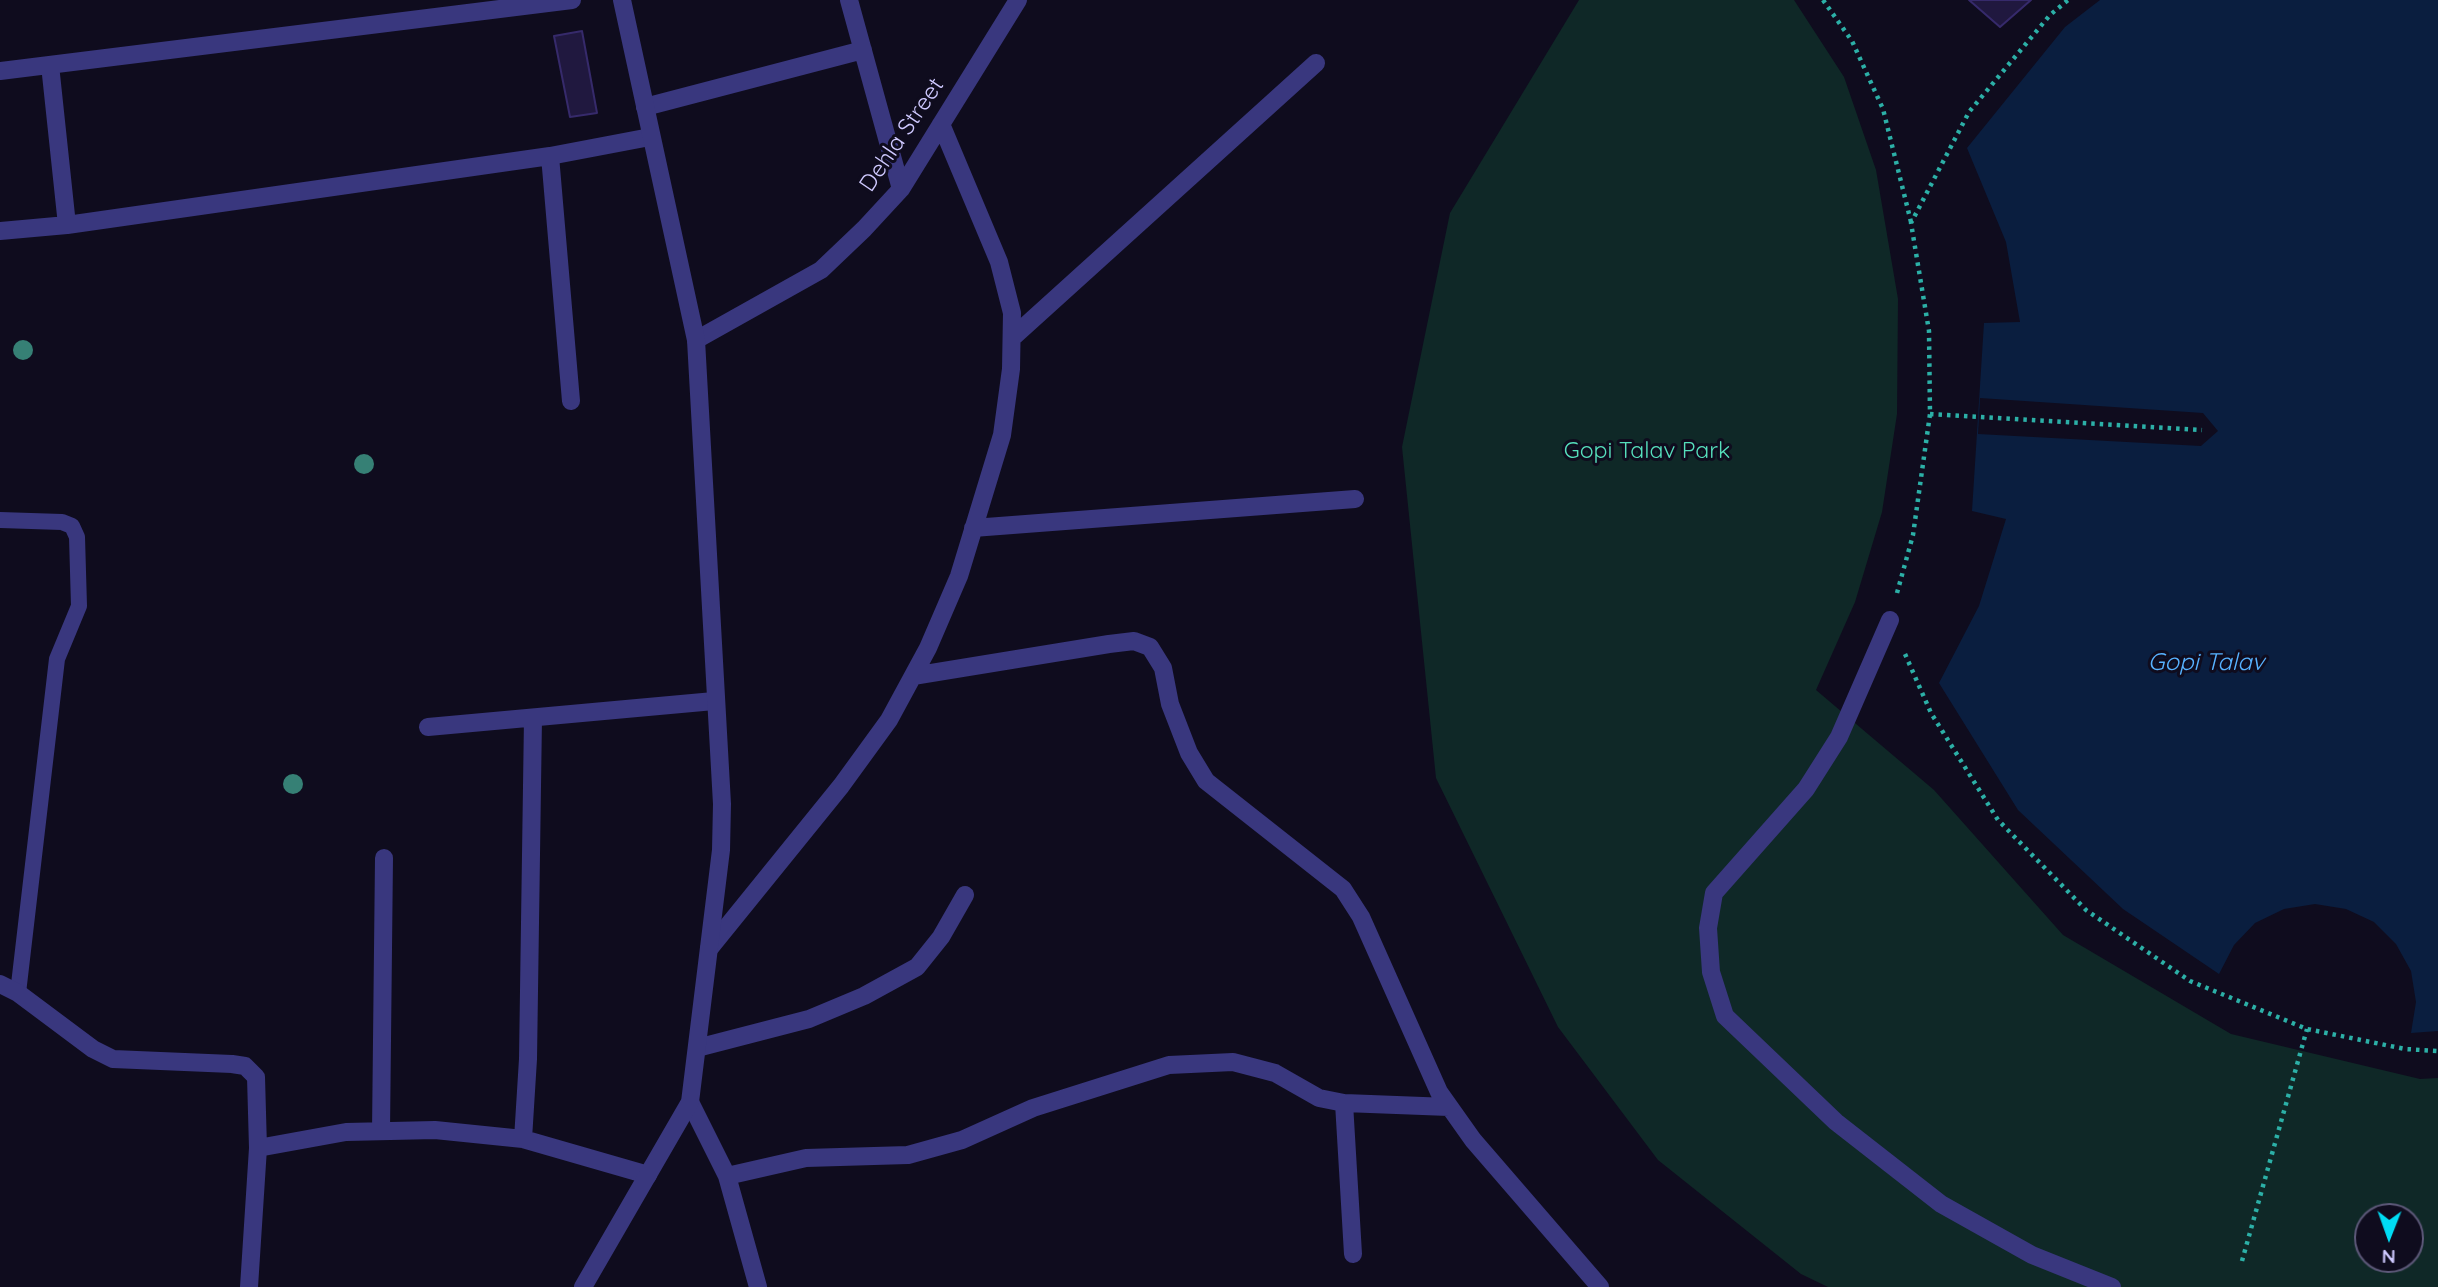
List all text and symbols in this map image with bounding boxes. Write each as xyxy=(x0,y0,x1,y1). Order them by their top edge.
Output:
street label: Dehla Street xyxy=(854,73,950,197)
park label: Gopi Talav Park xyxy=(1564,437,1730,465)
water label: Gopi Talav xyxy=(2148,649,2264,677)
north arrow xyxy=(2354,1203,2424,1273)
text: N xyxy=(2381,1245,2396,1269)

